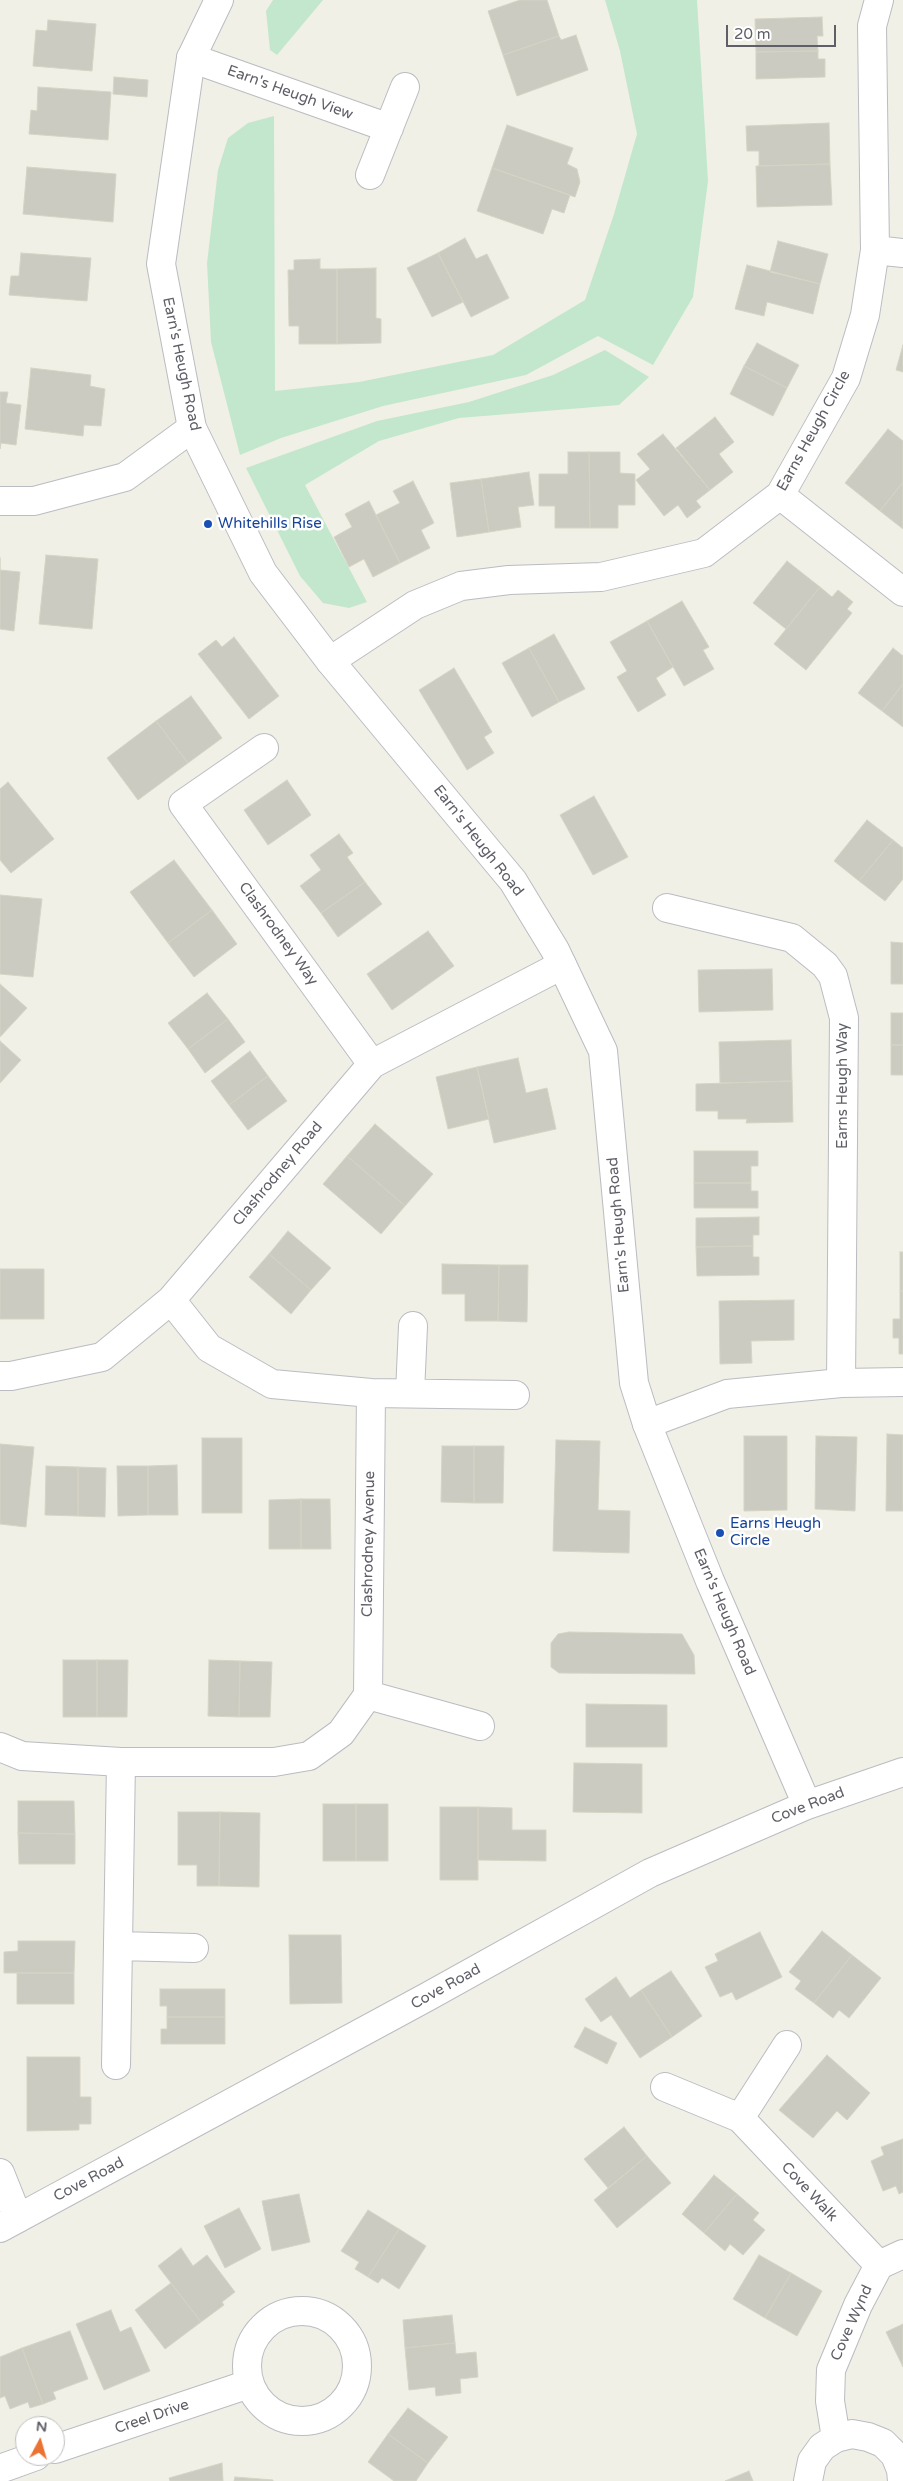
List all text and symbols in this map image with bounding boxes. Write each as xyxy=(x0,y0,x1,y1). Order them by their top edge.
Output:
scale bar xyxy=(728,15,838,47)
text: 20 m xyxy=(734,25,771,43)
street label: Earn's Heugh View xyxy=(225,62,355,124)
street label: Earn's Heugh Road xyxy=(158,296,204,432)
street label: Earns Heugh Circle xyxy=(773,368,855,494)
place label: Whitehills Rise xyxy=(218,515,322,533)
marker: Whitehills Rise xyxy=(202,518,214,530)
street label: Earn's Heugh Road xyxy=(429,782,527,900)
street label: Clashrodney Way xyxy=(234,879,322,989)
street label: Earns Heugh Way xyxy=(834,1023,852,1149)
street label: Clashrodney Road xyxy=(229,1118,327,1230)
street label: Earn's Heugh Road xyxy=(604,1156,634,1294)
street label: Clashrodney Avenue xyxy=(359,1471,379,1617)
place label: Earns Heugh Circle xyxy=(730,1515,821,1550)
marker: Earns Heugh Circle xyxy=(714,1527,726,1539)
street label: Earn's Heugh Road xyxy=(689,1546,759,1678)
street label: Cove Road xyxy=(769,1784,847,1828)
street label: Cove Road xyxy=(408,1960,484,2014)
street label: Cove Road xyxy=(51,2154,127,2206)
street label: Cove Walk xyxy=(777,2159,841,2225)
street label: Cove Wynd xyxy=(827,2282,877,2364)
street label: Creel Drive xyxy=(112,2396,192,2438)
north arrow xyxy=(15,2416,65,2466)
text: N xyxy=(35,2418,48,2436)

